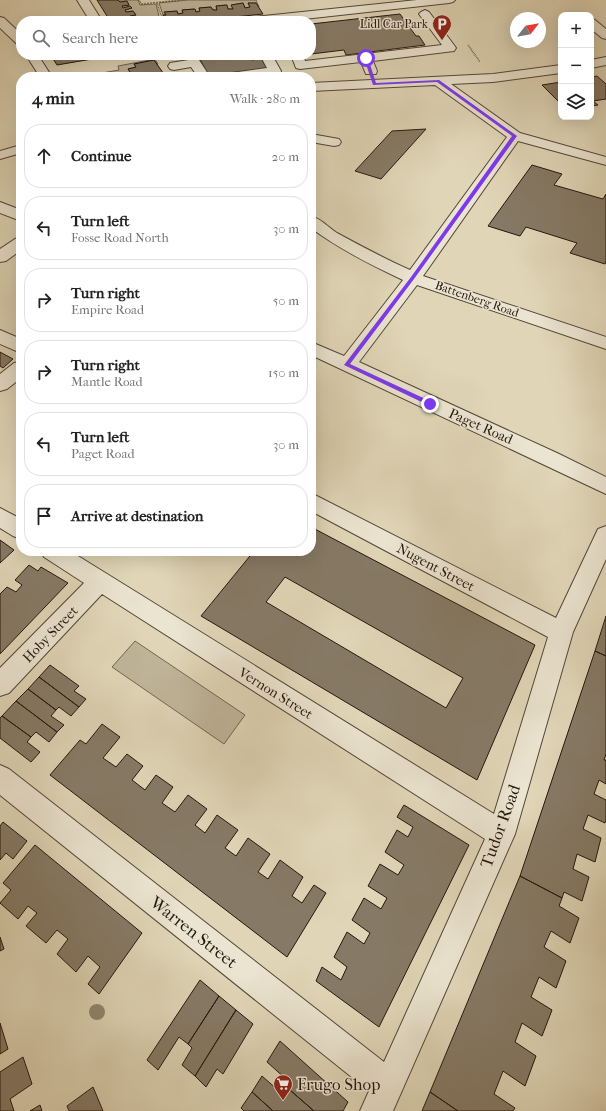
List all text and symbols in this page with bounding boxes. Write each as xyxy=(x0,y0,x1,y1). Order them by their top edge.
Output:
north arrow xyxy=(510,12,546,48)
map controls xyxy=(558,12,594,120)
button: + xyxy=(558,12,594,48)
parking icon: Lidl Car Park xyxy=(431,13,453,41)
search box xyxy=(16,16,316,60)
place label: Lidl Car Park xyxy=(360,17,429,31)
icon: search xyxy=(30,27,52,49)
text: Search here xyxy=(62,29,138,47)
button: − xyxy=(558,48,594,84)
route start xyxy=(357,49,375,67)
button: layers xyxy=(558,84,594,120)
text: 4 min xyxy=(32,88,75,108)
text: Walk · 280 m xyxy=(230,91,300,106)
icon: ahead xyxy=(33,145,55,167)
text: Continue xyxy=(71,147,131,165)
text: 20 m xyxy=(272,149,299,164)
text: Turn left xyxy=(71,212,129,230)
icon: left xyxy=(33,217,55,239)
text: 30 m xyxy=(273,221,299,236)
text: Fosse Road North xyxy=(71,230,169,245)
street label: Battenberg Road xyxy=(433,278,521,320)
text: Turn right xyxy=(71,284,140,302)
icon: right xyxy=(33,289,55,311)
text: 50 m xyxy=(273,293,299,308)
text: Empire Road xyxy=(71,302,144,317)
text: Turn right xyxy=(71,356,140,374)
icon: right xyxy=(33,361,55,383)
text: 150 m xyxy=(268,365,299,380)
text: Mantle Road xyxy=(71,374,143,389)
route end xyxy=(421,395,439,413)
street label: Paget Road xyxy=(446,405,516,448)
text: Turn left xyxy=(71,428,129,446)
icon: left xyxy=(33,433,55,455)
text: 30 m xyxy=(273,437,299,452)
text: Paget Road xyxy=(71,446,134,461)
icon: arrive xyxy=(33,505,55,527)
text: Arrive at destination xyxy=(71,507,203,525)
street label: Nugent Street xyxy=(394,540,478,595)
street label: Hoby Street xyxy=(19,602,82,666)
street label: Vernon Street xyxy=(235,663,316,723)
street label: Tudor Road xyxy=(476,781,525,870)
street label: Warren Street xyxy=(146,891,241,972)
supermarket icon: Frugo Shop xyxy=(272,1073,294,1101)
place label: Frugo Shop xyxy=(297,1074,380,1094)

